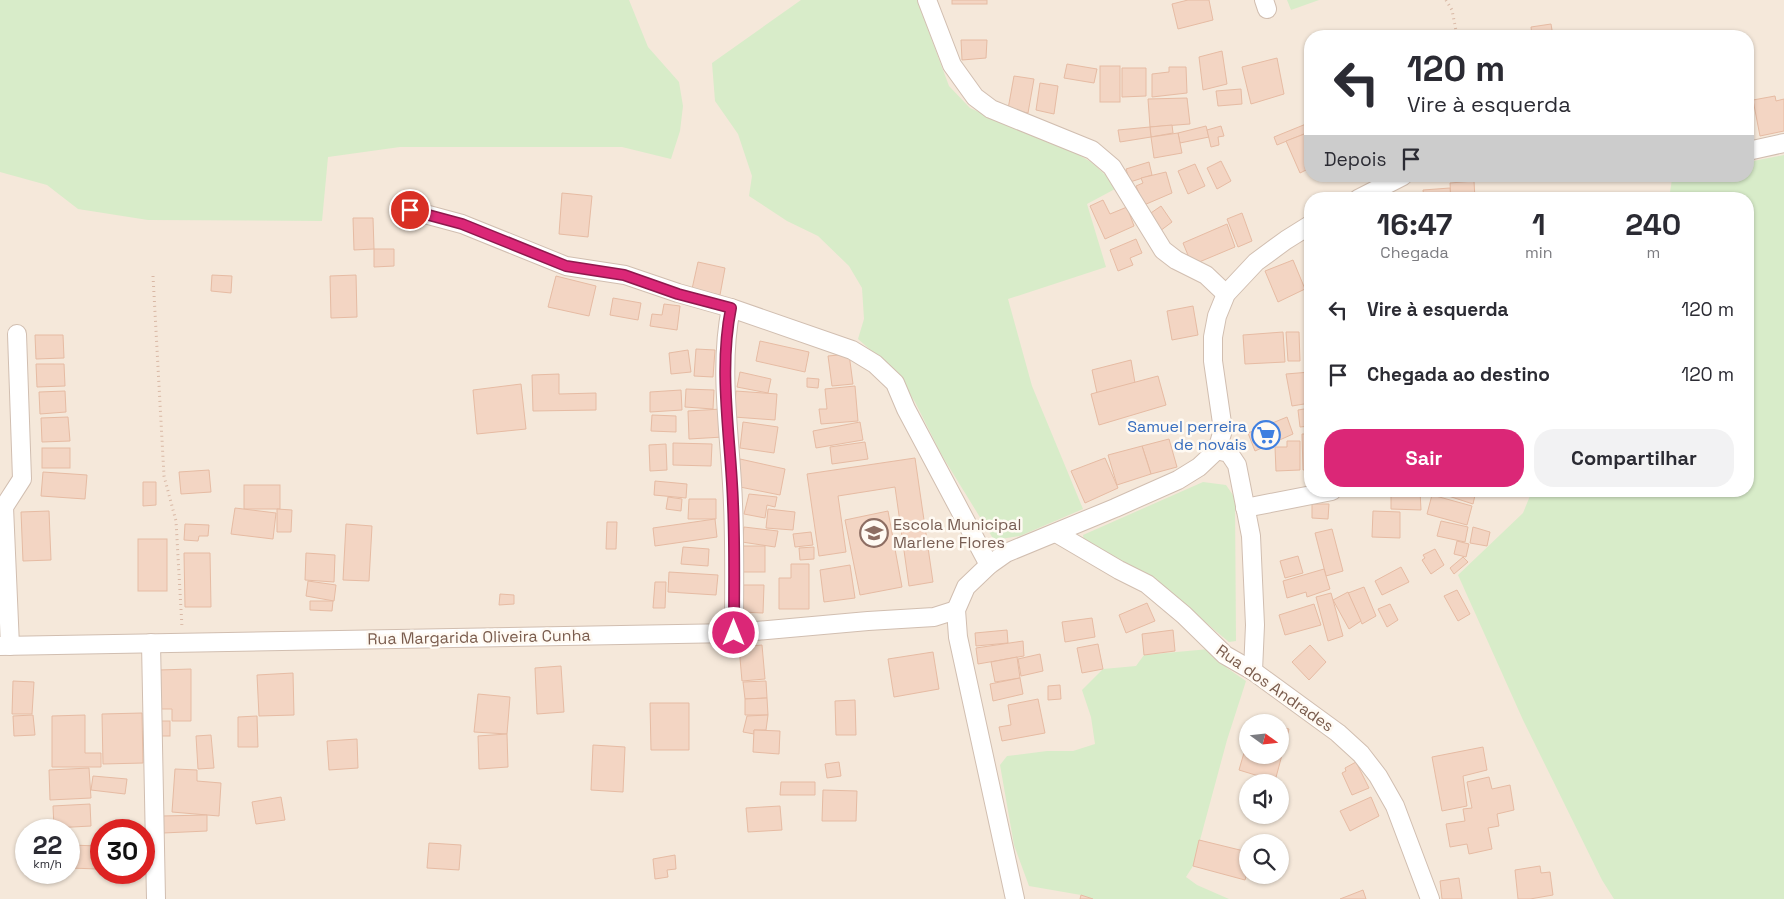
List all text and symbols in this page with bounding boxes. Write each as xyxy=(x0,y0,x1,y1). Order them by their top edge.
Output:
text: 120 m xyxy=(1407,47,1505,91)
icon: left xyxy=(1324,50,1389,115)
text: Vire à esquerda xyxy=(1407,90,1571,118)
icon: arrive xyxy=(1397,145,1425,173)
text: Depois xyxy=(1324,147,1387,172)
pin xyxy=(389,189,431,231)
icon: arrive xyxy=(396,196,424,224)
text: 16:47 xyxy=(1377,205,1452,244)
text: 1 xyxy=(1532,205,1546,244)
text: 240 xyxy=(1625,205,1681,244)
text: Chegada xyxy=(1380,242,1449,263)
text: min xyxy=(1525,242,1553,263)
text: m xyxy=(1646,242,1660,263)
icon: left xyxy=(1324,296,1352,324)
text: Vire à esquerda xyxy=(1367,297,1509,322)
text: 120 m xyxy=(1681,297,1734,322)
icon: arrive xyxy=(1324,361,1352,389)
text: Chegada ao destino xyxy=(1367,362,1550,387)
text: 120 m xyxy=(1681,362,1734,387)
place label: Samuel perreira de novais xyxy=(1127,416,1247,455)
supermarket icon: Samuel perreira de novais xyxy=(1251,420,1281,450)
button: Sair xyxy=(1324,429,1524,487)
button: Compartilhar xyxy=(1534,429,1734,487)
place label: Escola Municipal Marlene Flores xyxy=(893,514,1021,553)
school or university icon: Escola Municipal Marlene Flores xyxy=(859,518,889,548)
position arrow xyxy=(707,606,759,658)
street label: Rua Margarida Oliveira Cunha xyxy=(367,625,591,649)
street label: Rua dos Andrades xyxy=(1212,640,1338,736)
north arrow xyxy=(1239,714,1289,764)
map controls xyxy=(1239,714,1289,884)
button: sound xyxy=(1239,774,1289,824)
speed limit sign: 30 xyxy=(90,819,155,884)
text: 22 xyxy=(33,829,62,861)
button: search xyxy=(1239,834,1289,884)
text: km/h xyxy=(33,856,62,872)

